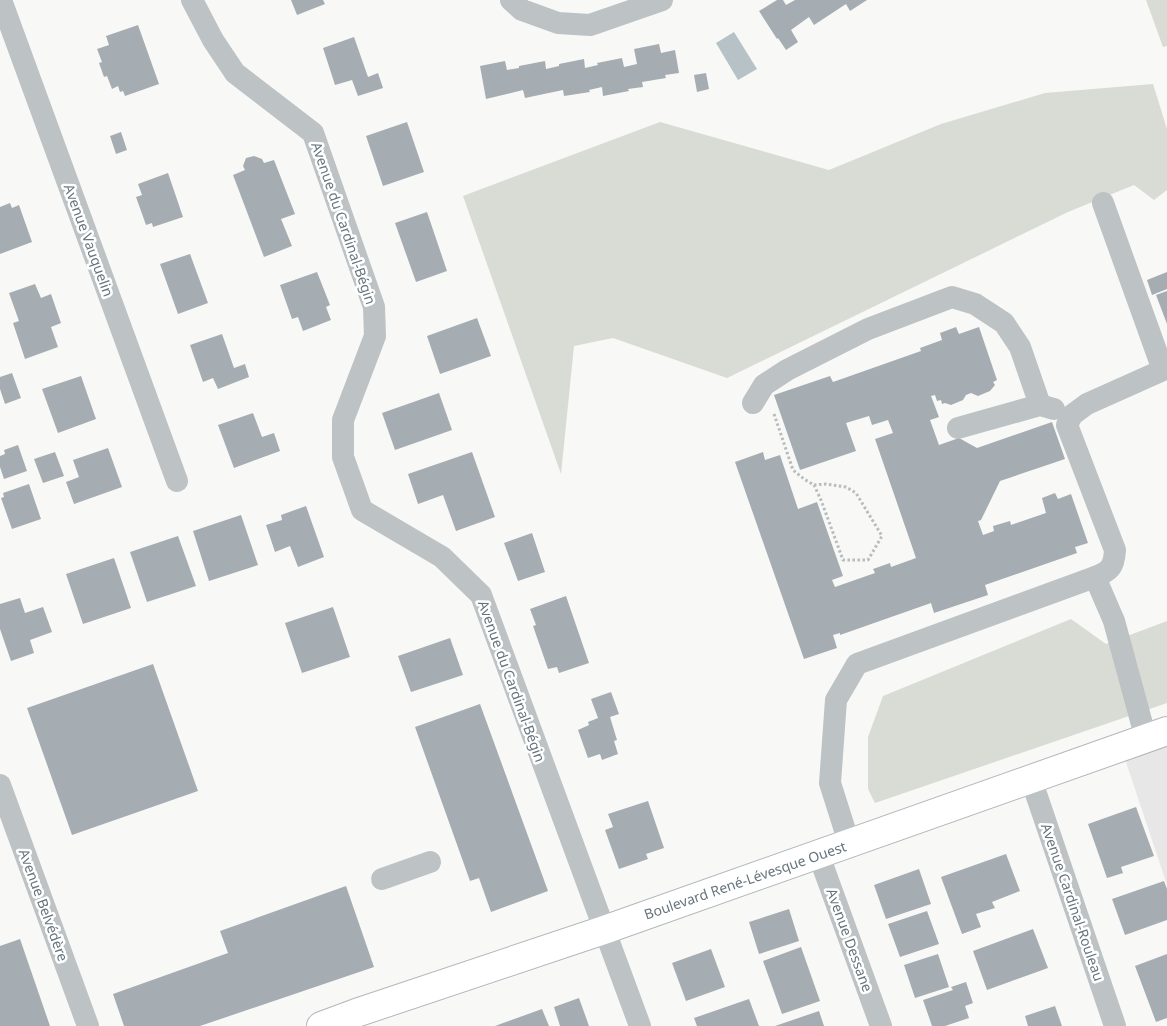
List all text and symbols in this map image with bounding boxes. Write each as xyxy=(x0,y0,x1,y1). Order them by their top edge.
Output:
street label: Avenue du Cardinal-Bégin xyxy=(307,139,381,307)
street label: Avenue Vauquelin xyxy=(60,181,118,299)
street label: Avenue du Cardinal-Bégin xyxy=(474,598,550,764)
street label: Avenue Cardinal-Rouleau xyxy=(1037,821,1109,983)
street label: Boulevard René-Lévesque Ouest xyxy=(641,836,849,924)
street label: Avenue Belvédère xyxy=(15,846,73,964)
street label: Avenue Dessane xyxy=(822,886,878,994)

